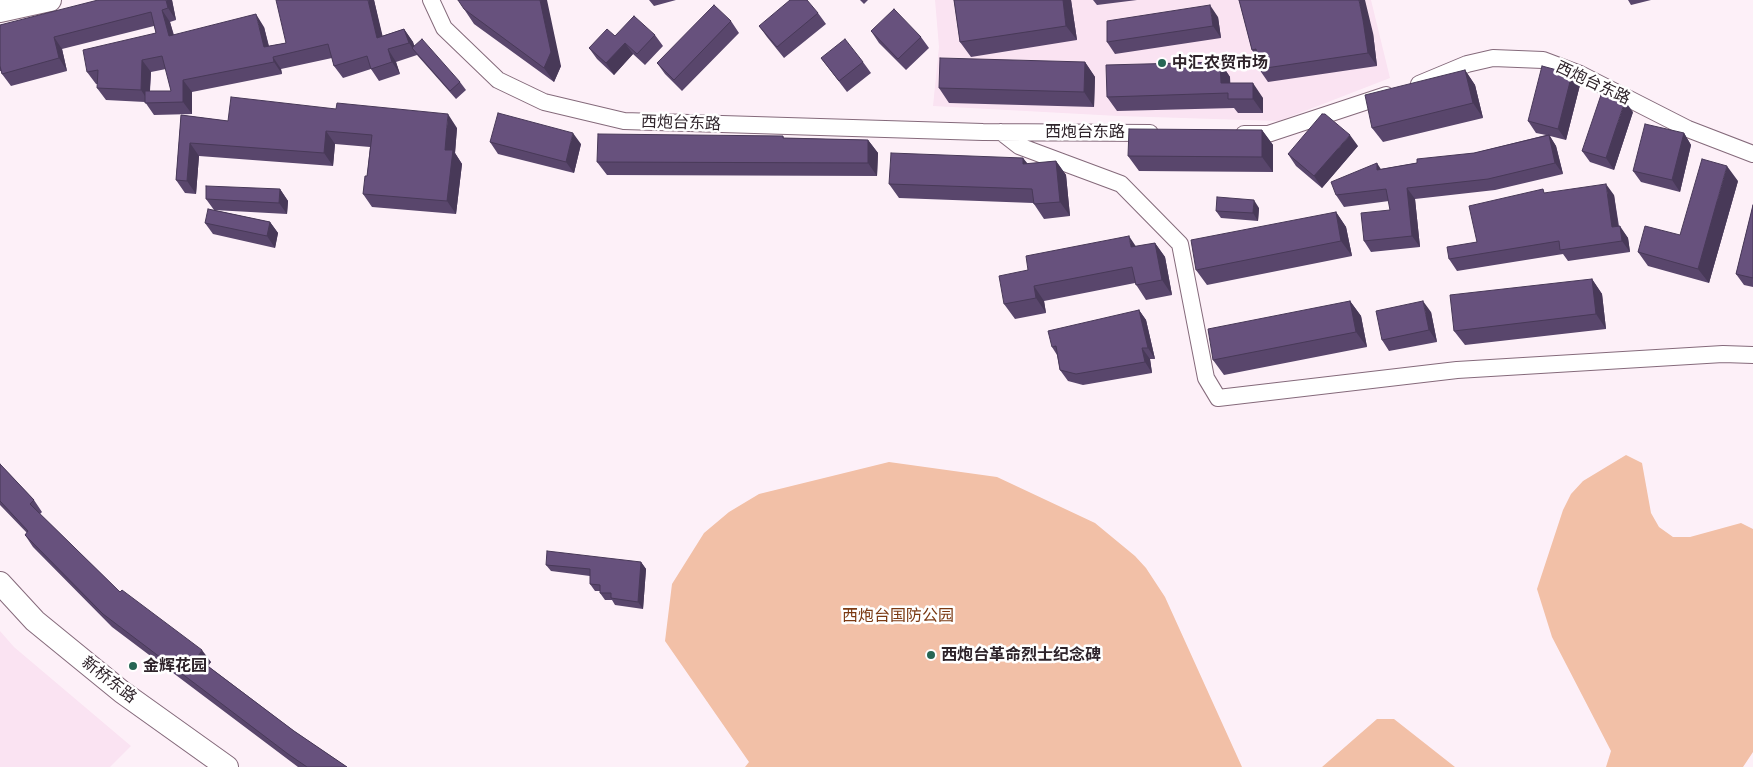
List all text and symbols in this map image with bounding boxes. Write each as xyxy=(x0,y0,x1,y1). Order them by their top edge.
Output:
place label: 中汇农贸市场 xyxy=(1172,53,1268,73)
marker: 中汇农贸市场 xyxy=(1156,57,1168,69)
street label: 西炮台东路 xyxy=(1553,57,1633,109)
street label: 西炮台东路 xyxy=(641,112,721,134)
street label: 西炮台东路 xyxy=(1045,122,1125,142)
park label: 西炮台国防公园 xyxy=(842,606,954,626)
place label: 西炮台革命烈士纪念碑 xyxy=(941,645,1101,665)
marker: 西炮台革命烈士纪念碑 xyxy=(925,649,937,661)
street label: 新桥东路 xyxy=(78,653,140,707)
place label: 金辉花园 xyxy=(143,656,207,676)
marker: 金辉花园 xyxy=(127,660,139,672)

